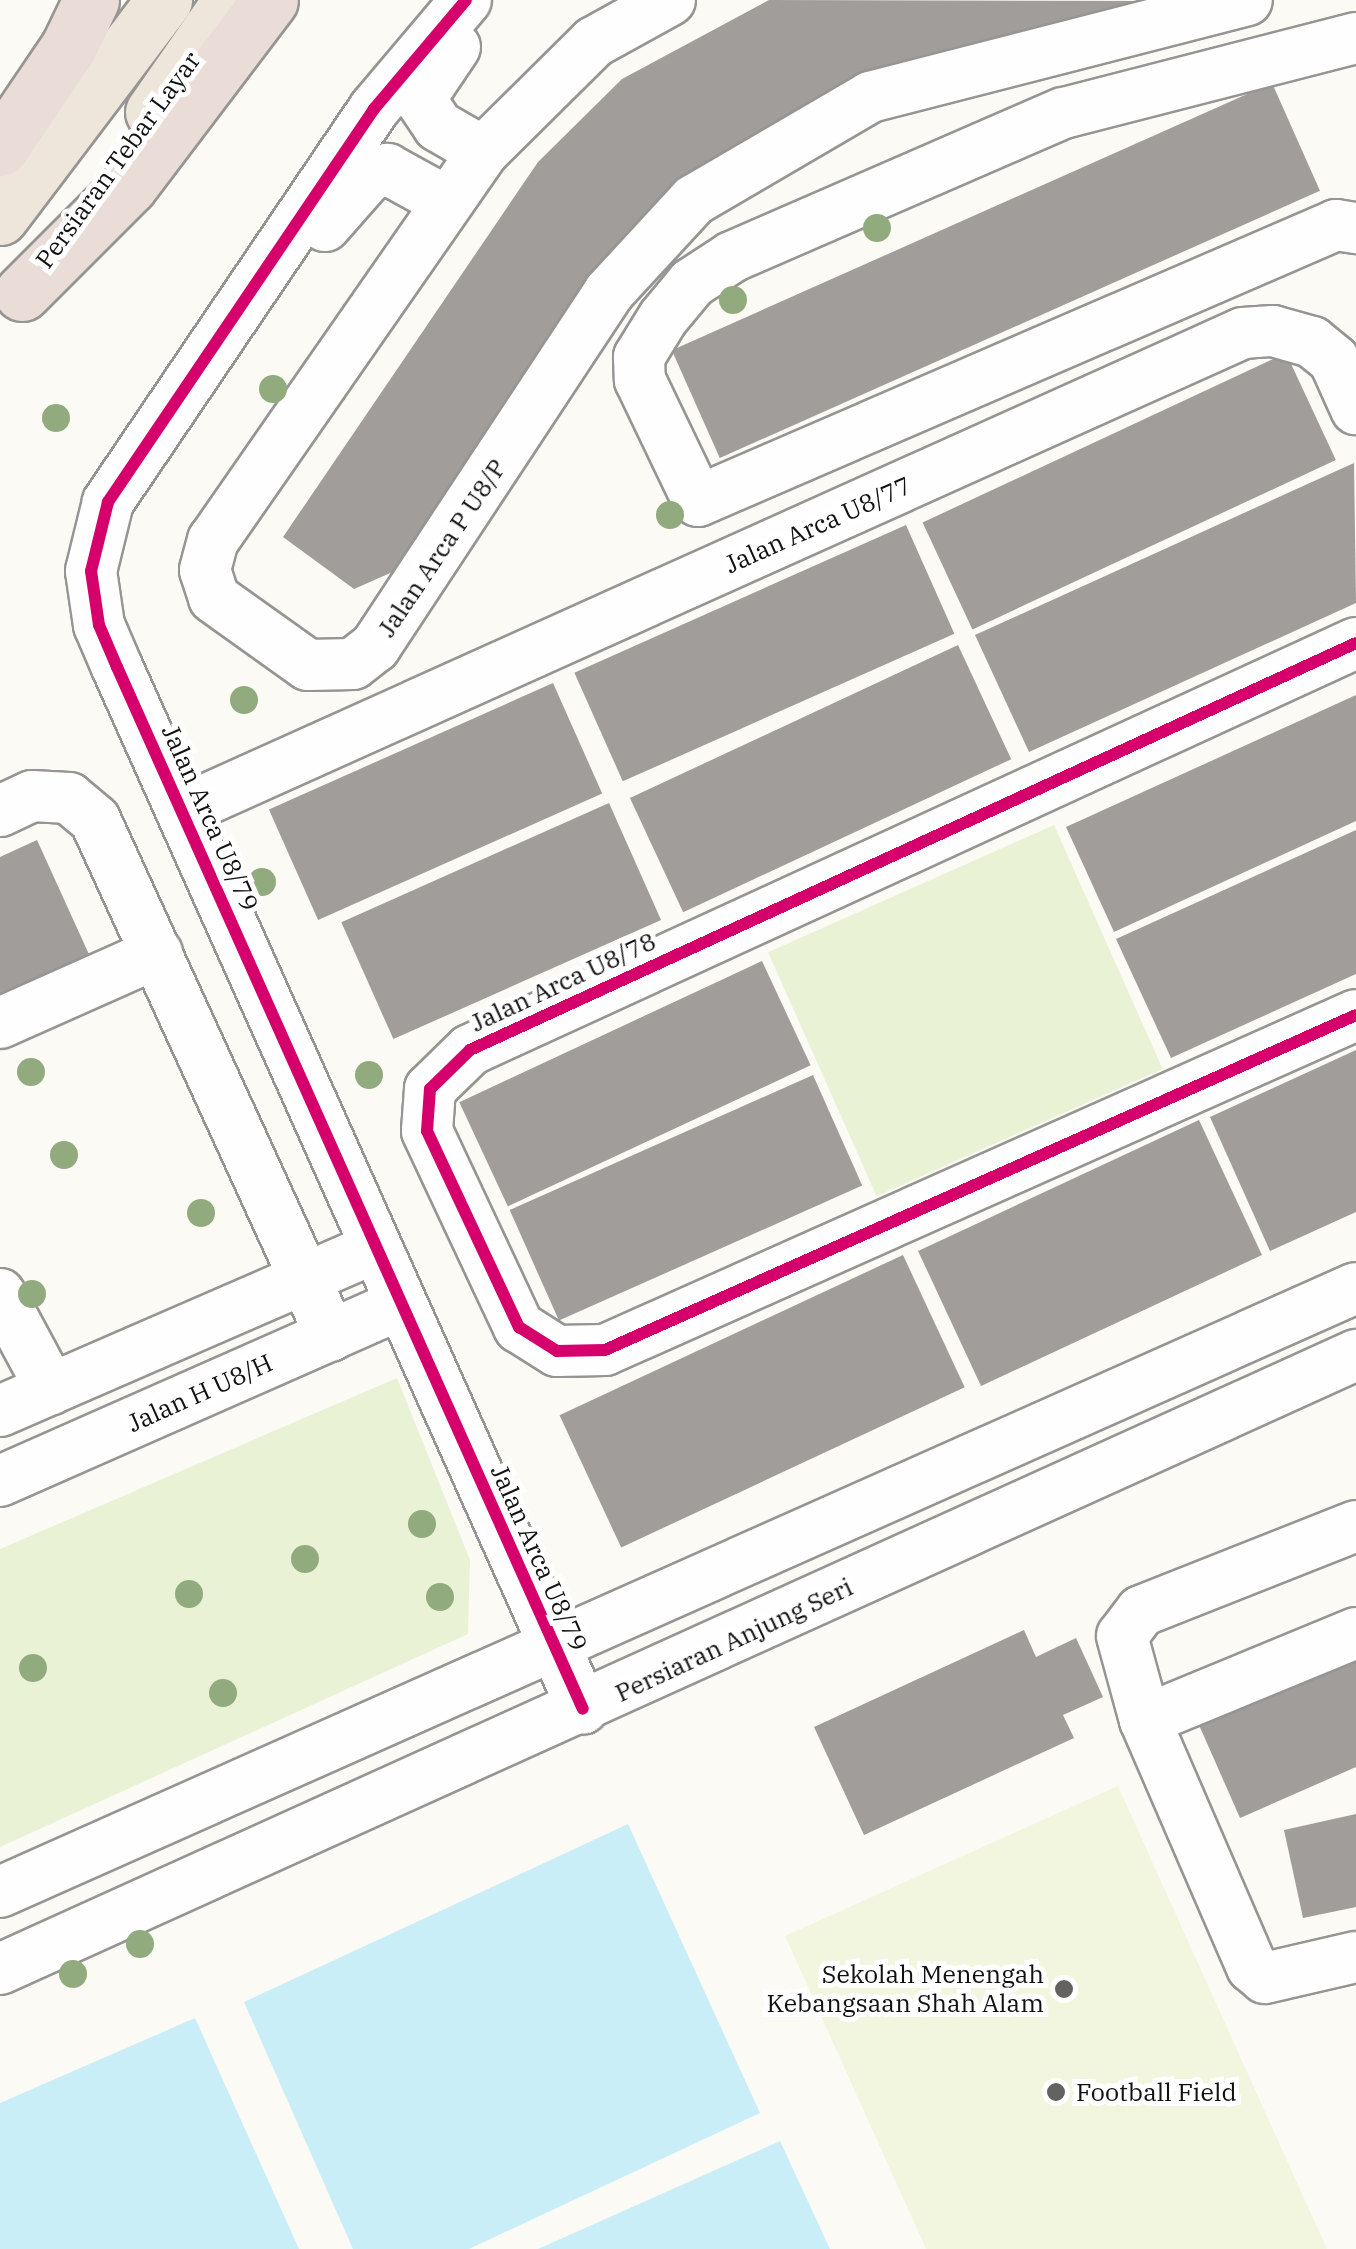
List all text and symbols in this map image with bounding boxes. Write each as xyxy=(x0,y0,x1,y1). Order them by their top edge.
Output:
street label: Persiaran Tebar Layar xyxy=(29,46,207,274)
street label: Jalan Arca P U8/P xyxy=(371,453,513,643)
street label: Jalan Arca U8/77 xyxy=(720,470,916,580)
street label: Jalan Arca U8/79 xyxy=(155,720,265,916)
street label: Jalan Arca U8/78 xyxy=(466,926,660,1038)
street label: Jalan H U8/H xyxy=(123,1348,277,1438)
street label: Jalan Arca U8/79 xyxy=(484,1460,594,1656)
street label: Persiaran Anjung Seri xyxy=(611,1572,857,1708)
place label: Sekolah Menengah Kebangsaan Shah Alam xyxy=(767,1960,1044,2019)
marker: Sekolah Menengah Kebangsaan Shah Alam xyxy=(1053,1978,1075,2000)
place label: Football Field xyxy=(1076,2077,1237,2107)
marker: Football Field xyxy=(1045,2081,1067,2103)

